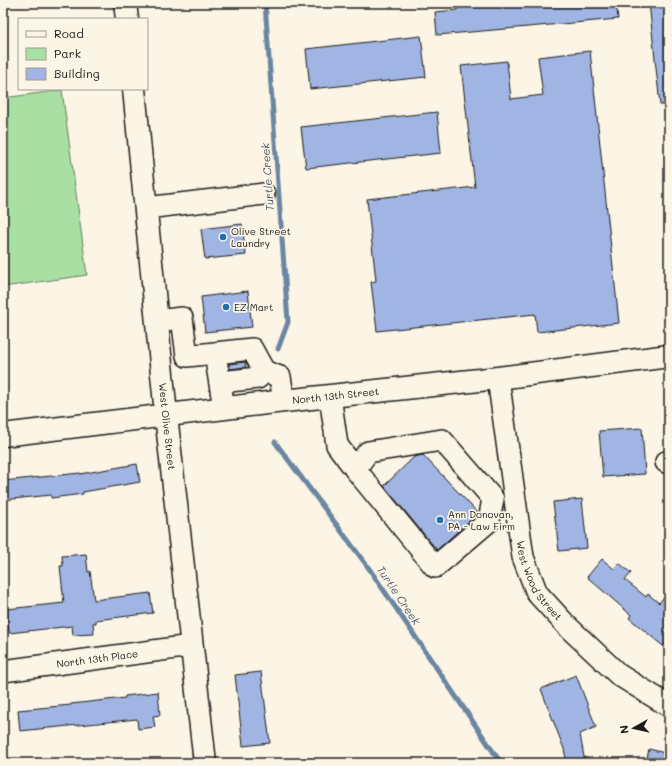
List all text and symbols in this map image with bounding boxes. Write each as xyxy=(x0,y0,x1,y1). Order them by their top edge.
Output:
legend xyxy=(18,18,148,90)
text: Road xyxy=(54,25,84,41)
text: Park xyxy=(54,45,81,61)
text: Building xyxy=(54,65,100,81)
water label: Turtle Creek xyxy=(257,142,277,212)
place label: Olive Street Laundry xyxy=(231,224,291,250)
marker: Olive Street Laundry xyxy=(218,232,228,242)
place label: EZ Mart xyxy=(234,300,273,314)
marker: EZ Mart xyxy=(221,302,231,312)
street label: West Olive Street xyxy=(156,382,179,471)
street label: North 13th Street xyxy=(292,384,380,407)
place label: Ann Donovan, PA - Law Firm xyxy=(448,507,515,533)
marker: Ann Donovan, PA - Law Firm xyxy=(435,515,445,525)
street label: West Wood Street xyxy=(514,540,565,623)
water label: Turtle Creek xyxy=(374,562,424,628)
street label: North 13th Place xyxy=(56,646,139,671)
north arrow xyxy=(614,708,654,748)
text: N xyxy=(616,724,632,735)

